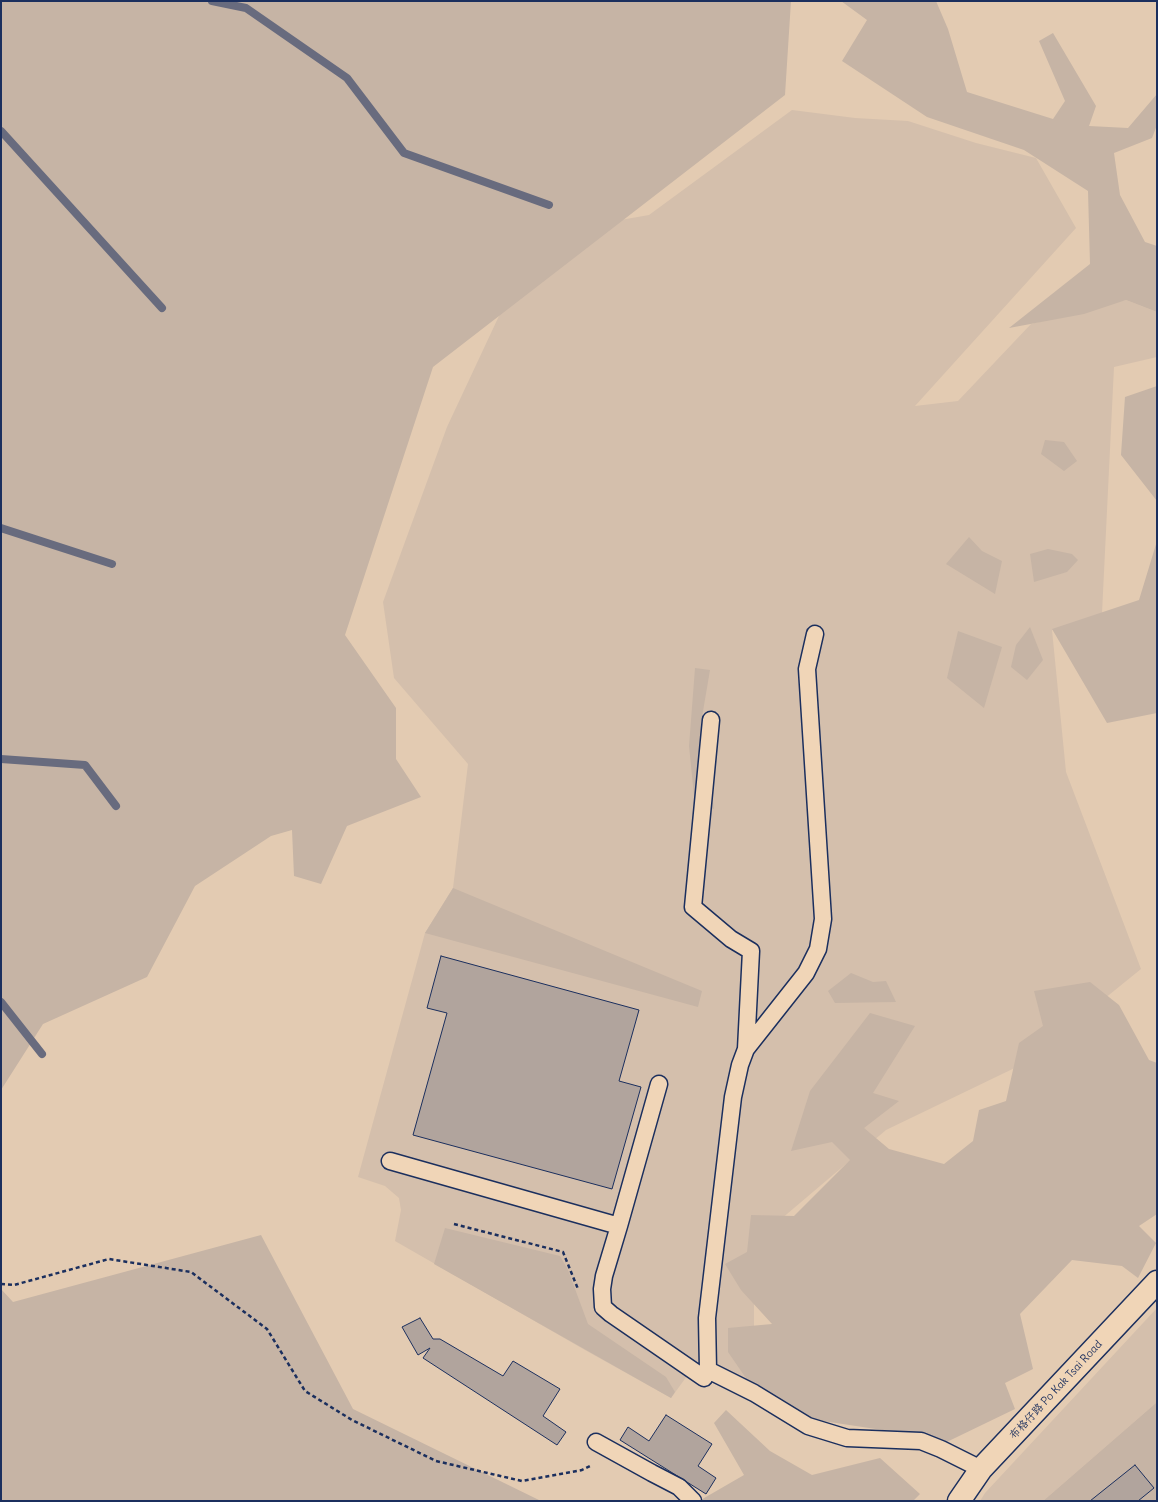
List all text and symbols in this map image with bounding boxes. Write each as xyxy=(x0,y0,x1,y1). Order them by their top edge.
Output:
street label: 布格仔路 Po Kak Tsai Road xyxy=(1007,1338,1105,1442)

